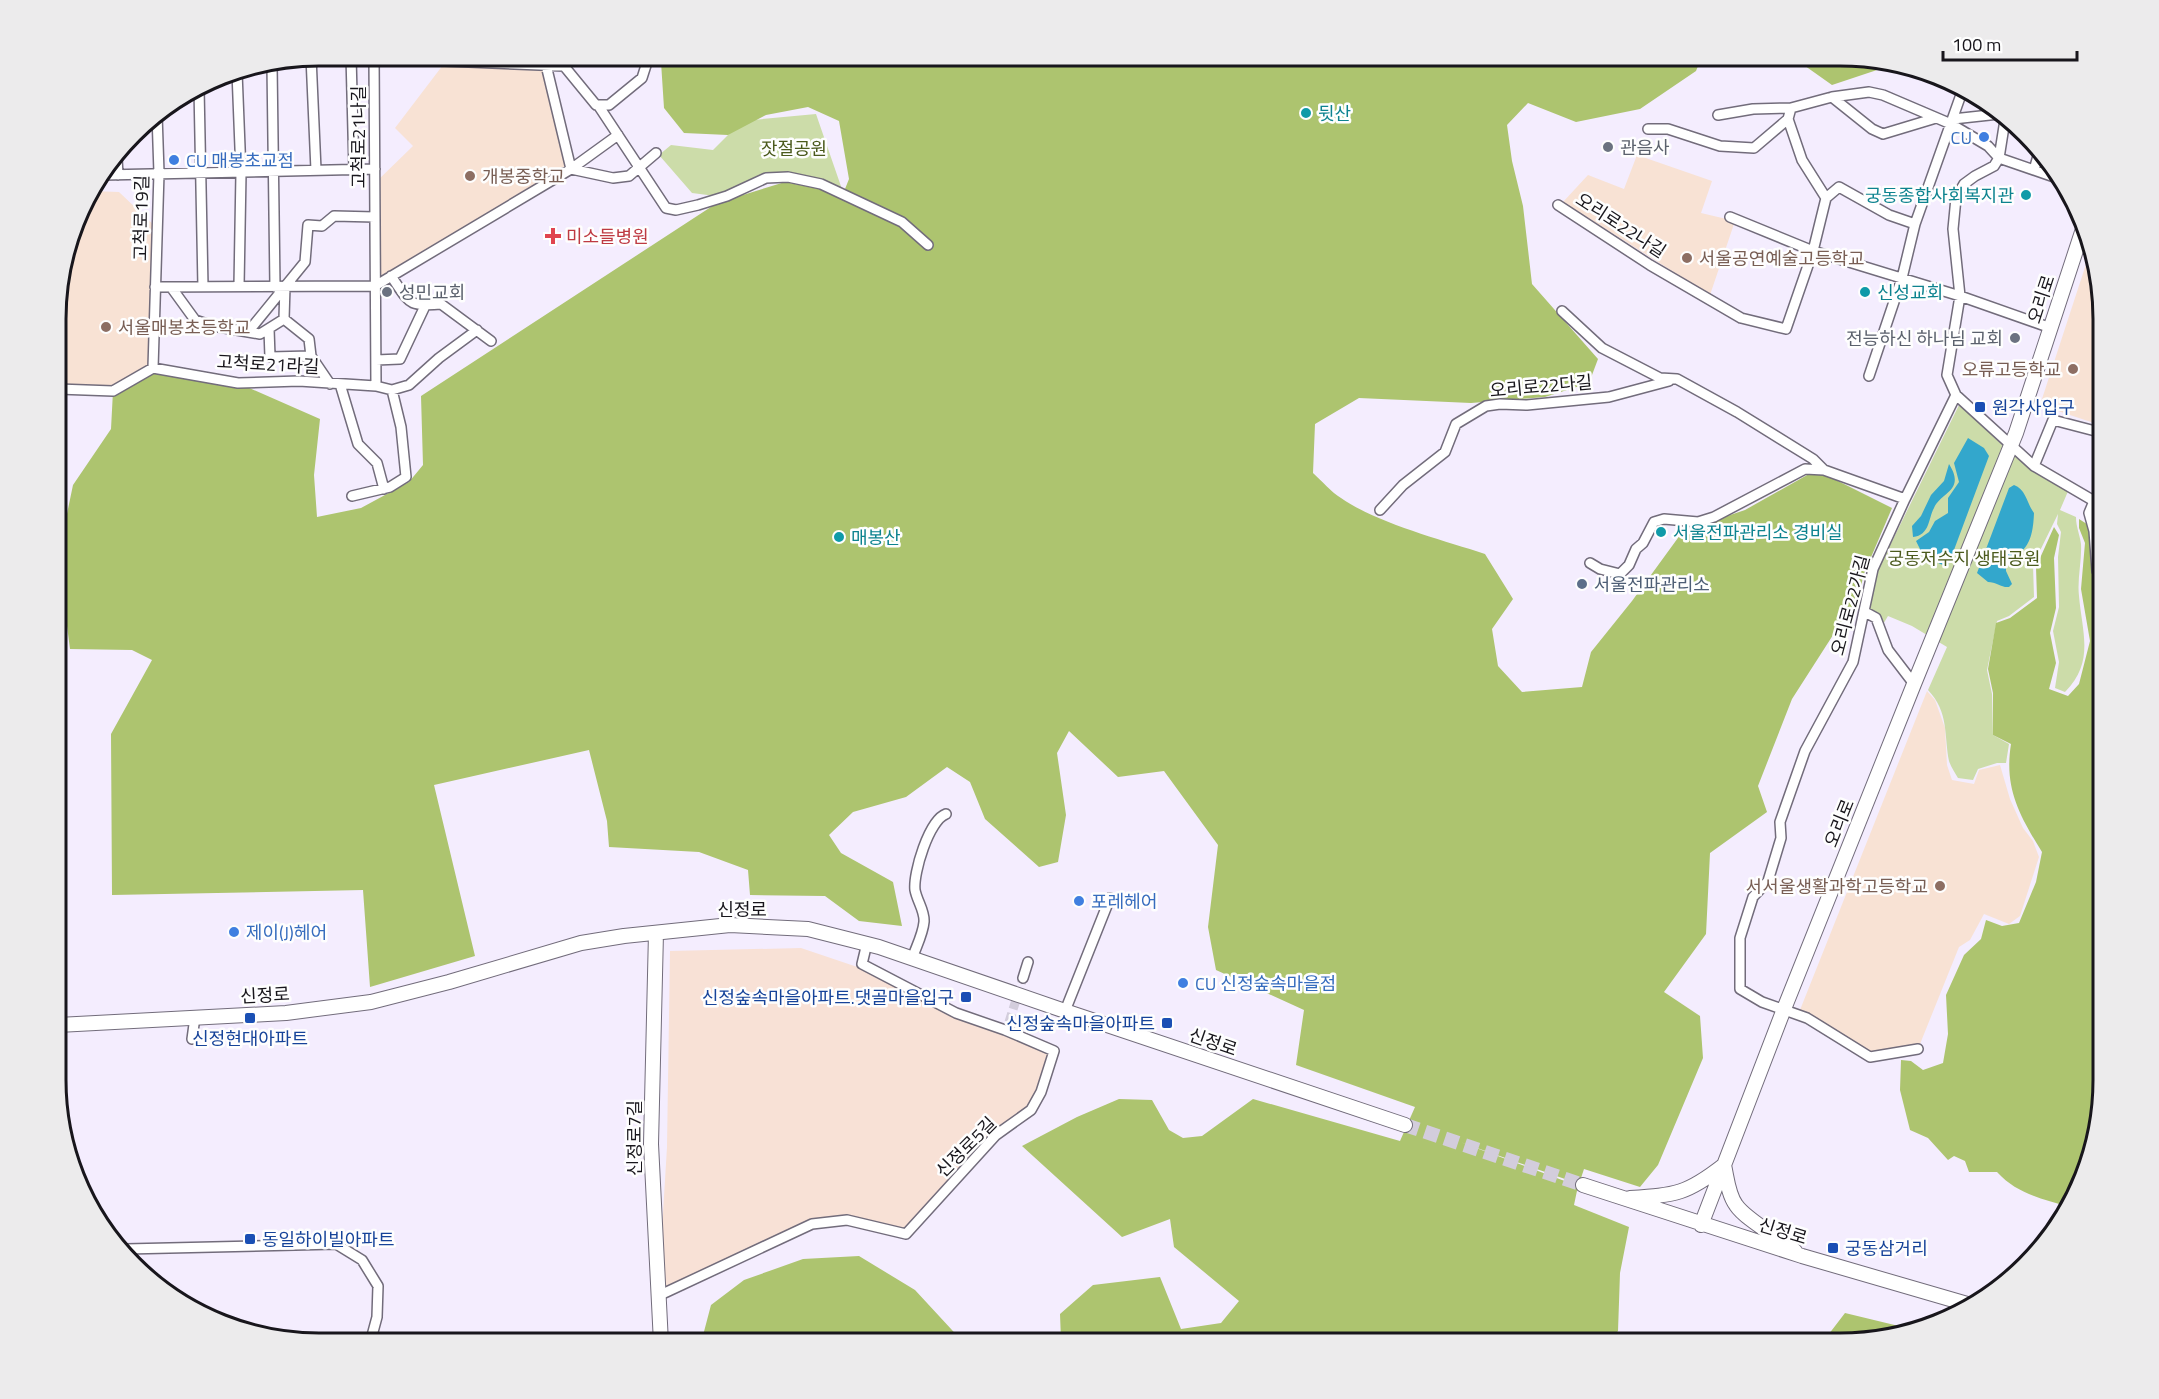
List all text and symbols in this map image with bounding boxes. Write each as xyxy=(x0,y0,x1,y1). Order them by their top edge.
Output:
scale bar xyxy=(1943,24,2076,62)
text: 100 m xyxy=(1952,31,2001,58)
street label: 고척로21나길 xyxy=(345,86,372,188)
place label: 뒷산 xyxy=(1318,100,1351,127)
marker: 뒷산 xyxy=(1299,106,1313,120)
place label: CU xyxy=(1951,124,1972,151)
marker: CU xyxy=(1977,130,1991,144)
place label: 관음사 xyxy=(1620,134,1670,161)
park label: 잣절공원 xyxy=(761,135,827,162)
marker: 관음사 xyxy=(1601,140,1615,154)
place label: CU 매봉초교점 xyxy=(186,147,294,174)
marker: CU 매봉초교점 xyxy=(167,153,181,167)
place label: 개봉중학교 xyxy=(482,163,565,190)
marker: 개봉중학교 xyxy=(463,169,477,183)
street label: 고척로19길 xyxy=(127,175,155,261)
place label: 궁동종합사회복지관 xyxy=(1865,182,2014,209)
street label: 오리로22나길 xyxy=(1570,186,1672,264)
marker: 궁동종합사회복지관 xyxy=(2019,188,2033,202)
place label: 미소들병원 xyxy=(566,223,649,250)
marker: 미소들병원 xyxy=(544,227,562,245)
place label: 서울공연예술고등학교 xyxy=(1699,245,1865,272)
marker: 서울공연예술고등학교 xyxy=(1680,251,1694,265)
street label: 오리로 xyxy=(2020,271,2062,327)
place label: 성민교회 xyxy=(399,279,465,306)
place label: 신성교회 xyxy=(1877,279,1943,306)
marker: 성민교회 xyxy=(380,285,394,299)
marker: 신성교회 xyxy=(1858,285,1872,299)
place label: 서울매봉초등학교 xyxy=(118,314,250,341)
marker: 서울매봉초등학교 xyxy=(99,320,113,334)
place label: 전능하신 하나님 교회 xyxy=(1846,325,2003,352)
marker: 전능하신 하나님 교회 xyxy=(2008,331,2022,345)
street label: 고척로21라길 xyxy=(216,348,320,380)
place label: 오류고등학교 xyxy=(1962,356,2061,383)
marker: 오류고등학교 xyxy=(2066,362,2080,376)
street label: 오리로22다길 xyxy=(1489,368,1593,404)
place label: 원각사입구 xyxy=(1992,394,2075,421)
marker: 원각사입구 xyxy=(1973,400,1987,414)
place label: 서울전파관리소 경비실 xyxy=(1673,519,1843,546)
place label: 매봉산 xyxy=(851,524,901,551)
marker: 서울전파관리소 경비실 xyxy=(1654,525,1668,539)
marker: 매봉산 xyxy=(832,530,846,544)
park label: 궁동저수지 생태공원 xyxy=(1888,545,2041,572)
street label: 오리로22가길 xyxy=(1824,552,1876,658)
place label: 서울전파관리소 xyxy=(1594,571,1710,598)
marker: 서울전파관리소 xyxy=(1575,577,1589,591)
street label: 오리로 xyxy=(1817,795,1861,851)
place label: 서서울생활과학고등학교 xyxy=(1746,873,1928,900)
marker: 서서울생활과학고등학교 xyxy=(1933,879,1947,893)
place label: 포레헤어 xyxy=(1091,888,1157,915)
marker: 포레헤어 xyxy=(1072,894,1086,908)
street label: 신정로 xyxy=(717,896,767,923)
place label: 제이(J)헤어 xyxy=(246,919,327,946)
marker: 제이(J)헤어 xyxy=(227,925,241,939)
place label: CU 신정숲속마을점 xyxy=(1195,970,1336,997)
marker: CU 신정숲속마을점 xyxy=(1176,976,1190,990)
street label: 신정로 xyxy=(239,980,291,1010)
place label: 신정숲속마을아파트.댓골마을입구 xyxy=(702,984,954,1011)
marker: 신정숲속마을아파트.댓골마을입구 xyxy=(959,990,973,1004)
place label: 신정숲속마을아파트 xyxy=(1006,1010,1155,1037)
marker: 신정현대아파트 xyxy=(243,1011,257,1025)
marker: 신정숲속마을아파트 xyxy=(1160,1016,1174,1030)
street label: 신정로 xyxy=(1185,1021,1241,1063)
place label: 신정현대아파트 xyxy=(192,1025,308,1052)
street label: 신정로7길 xyxy=(621,1100,648,1176)
street label: 신정로5길 xyxy=(929,1110,1003,1184)
street label: 신정로 xyxy=(1755,1211,1811,1251)
place label: 동일하이빌아파트 xyxy=(262,1226,394,1253)
marker: 동일하이빌아파트 xyxy=(243,1232,257,1246)
place label: 궁동삼거리 xyxy=(1845,1235,1928,1262)
marker: 궁동삼거리 xyxy=(1826,1241,1840,1255)

